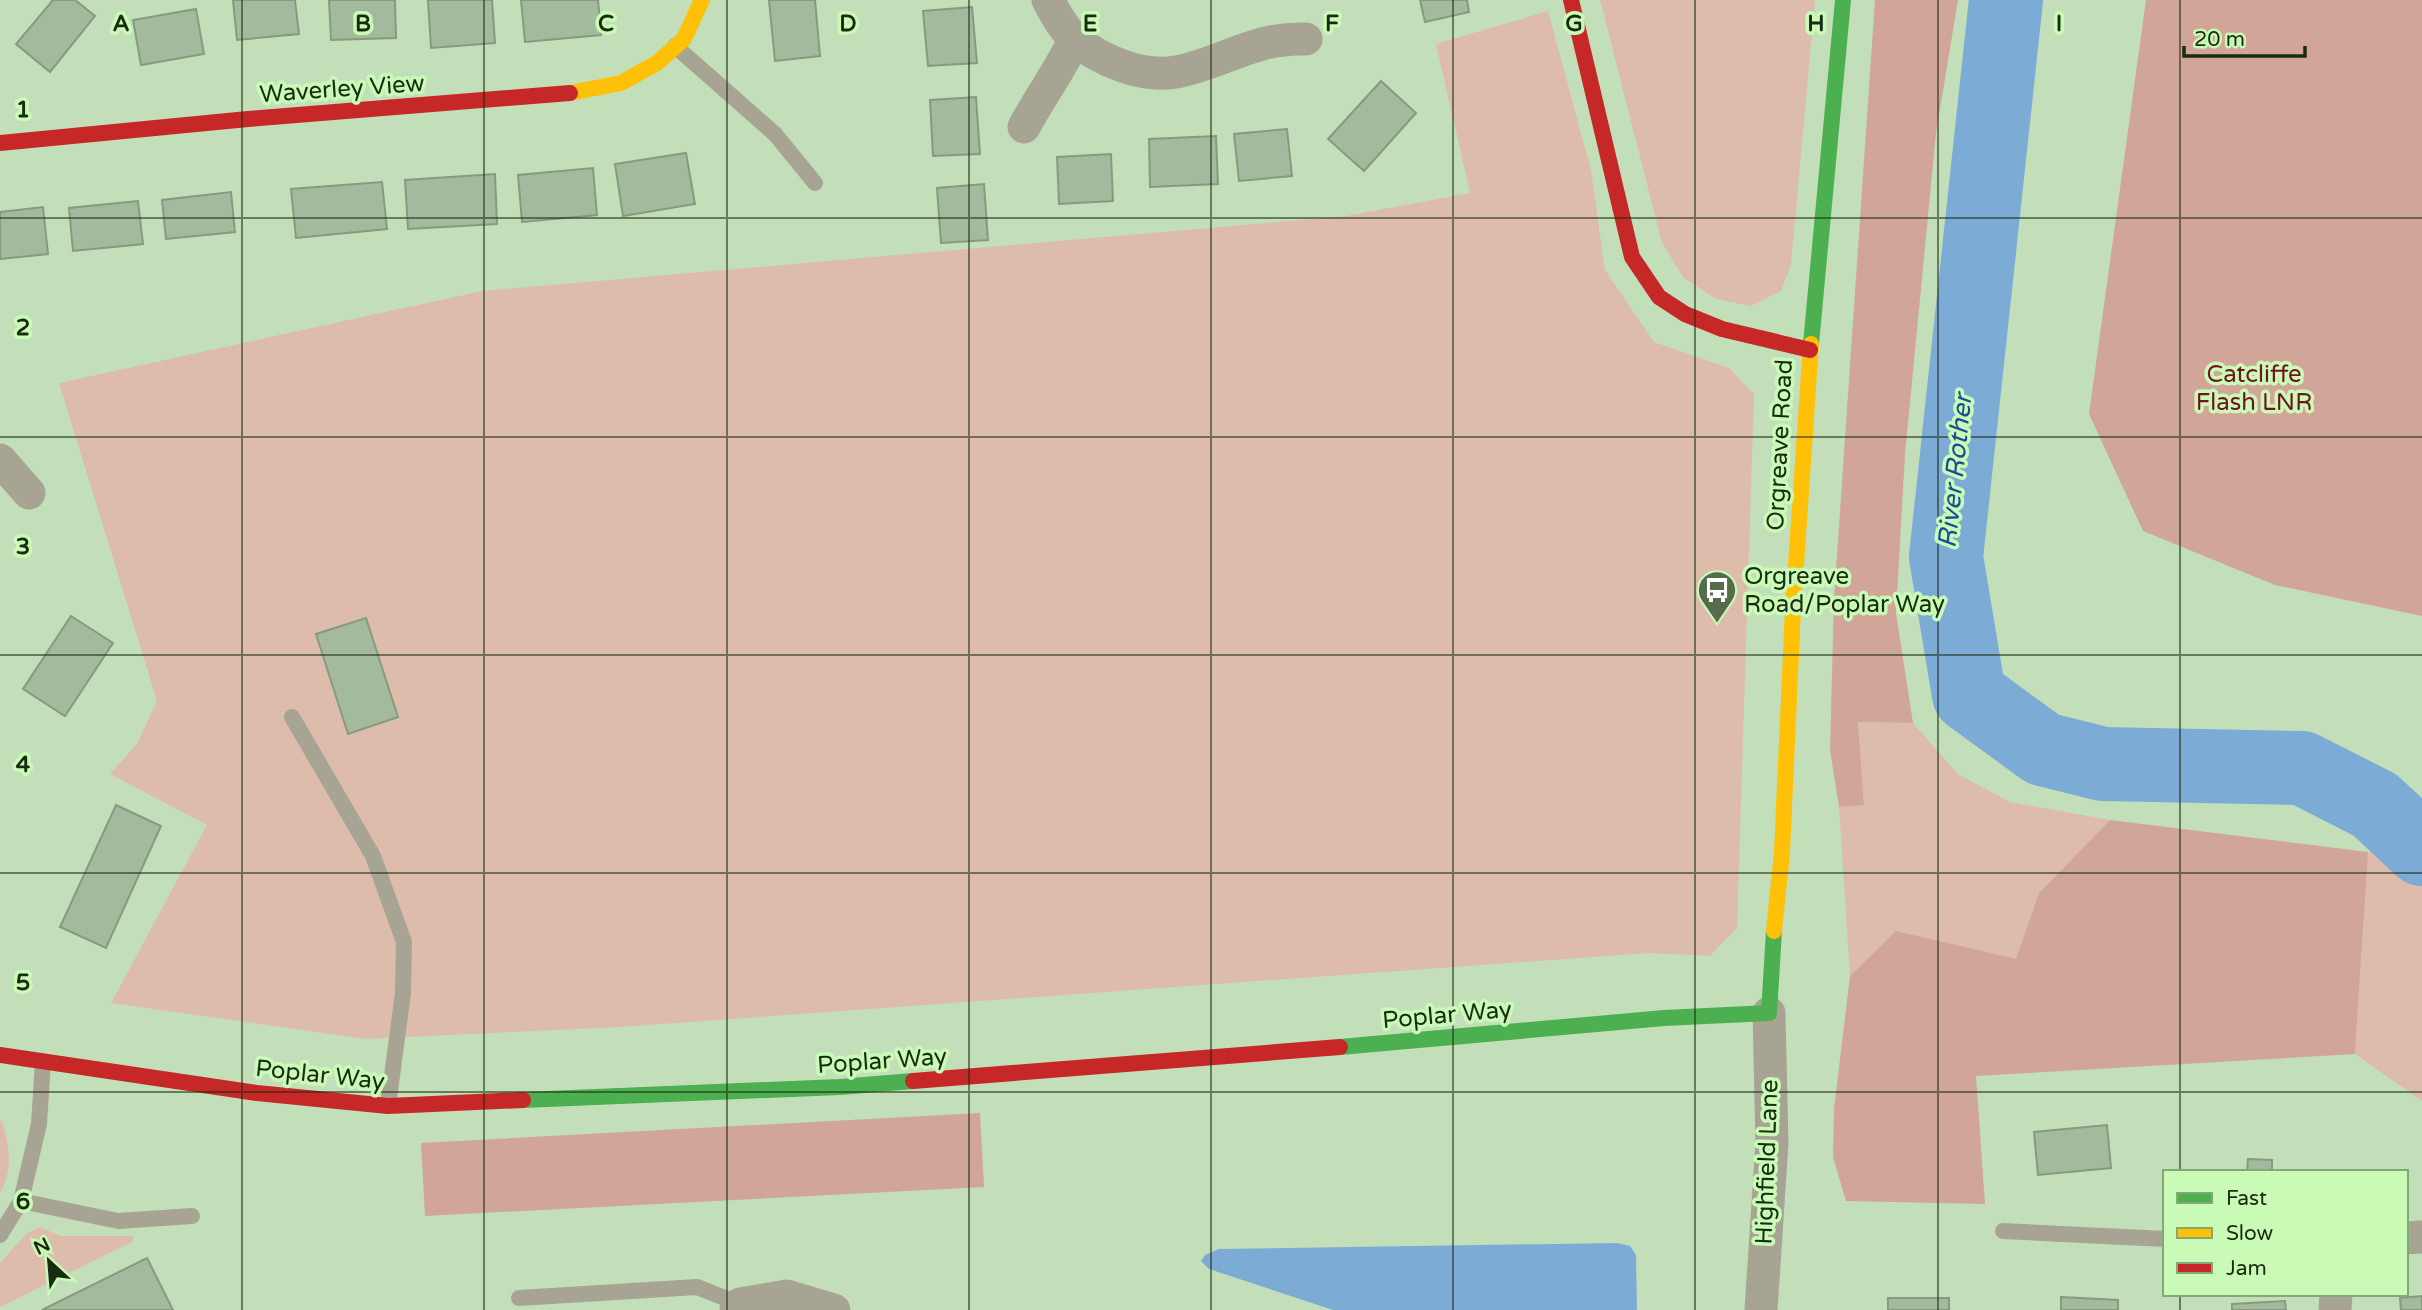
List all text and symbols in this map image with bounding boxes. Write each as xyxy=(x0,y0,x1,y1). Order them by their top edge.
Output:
text: A xyxy=(112,10,130,38)
text: B xyxy=(355,10,371,38)
text: C xyxy=(598,10,614,38)
text: D xyxy=(839,10,857,38)
text: E xyxy=(1083,10,1097,38)
text: F xyxy=(1325,10,1339,38)
text: G xyxy=(1565,10,1583,38)
text: H xyxy=(1807,10,1825,38)
text: I xyxy=(2056,10,2062,38)
scale bar xyxy=(2184,14,2305,58)
text: 20 m xyxy=(2194,27,2245,52)
street label: Waverley View xyxy=(259,69,425,109)
text: 1 xyxy=(16,96,30,124)
text: 2 xyxy=(16,314,30,342)
street label: Orgreave Road xyxy=(1761,359,1799,531)
park label: Catcliffe Flash LNR xyxy=(2196,360,2312,417)
water label: River Rother xyxy=(1932,389,1979,550)
text: 3 xyxy=(16,533,30,561)
place label: Orgreave Road/Poplar Way xyxy=(1744,562,1945,619)
bus stop icon: Orgreave Road/Poplar Way xyxy=(1696,569,1738,624)
text: 4 xyxy=(16,751,31,779)
text: 5 xyxy=(16,969,30,997)
street label: Poplar Way xyxy=(1381,995,1513,1035)
street label: Poplar Way xyxy=(816,1042,948,1080)
street label: Poplar Way xyxy=(254,1054,386,1096)
street label: Highfield Lane xyxy=(1750,1079,1784,1245)
legend xyxy=(2163,1170,2408,1296)
text: Fast xyxy=(2226,1186,2267,1211)
text: 6 xyxy=(16,1188,30,1216)
text: Slow xyxy=(2226,1221,2274,1246)
north arrow xyxy=(14,1226,84,1296)
text: N xyxy=(30,1233,54,1260)
text: Jam xyxy=(2226,1256,2267,1281)

